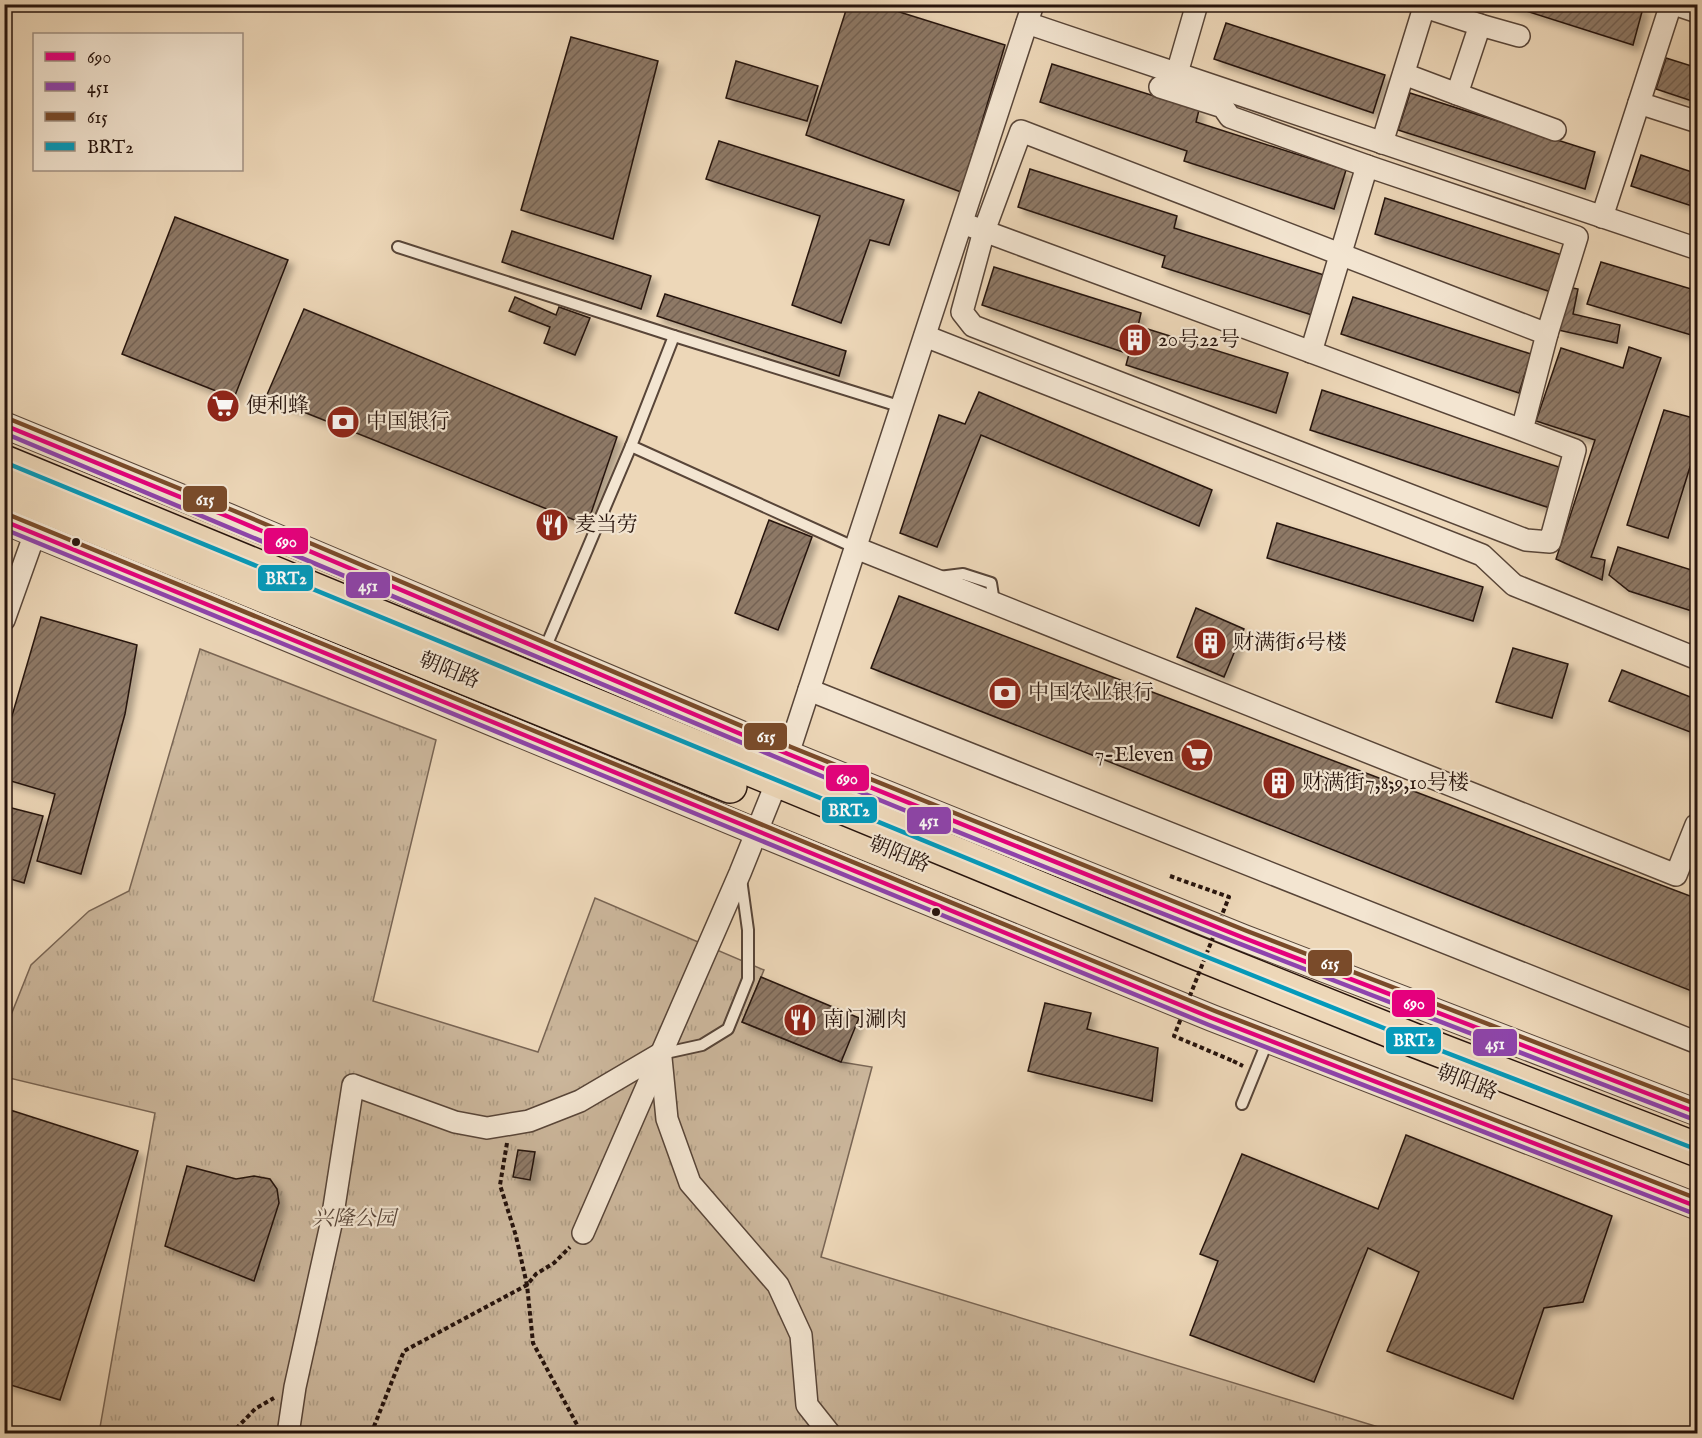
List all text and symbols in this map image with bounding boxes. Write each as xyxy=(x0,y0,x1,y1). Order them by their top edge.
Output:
legend xyxy=(33,33,243,171)
text: 690 xyxy=(87,47,111,70)
text: 451 xyxy=(87,77,109,100)
text: 615 xyxy=(87,107,108,130)
text: BRT2 xyxy=(87,137,134,160)
building icon: 20号22号 xyxy=(1117,322,1153,358)
place label: 20号22号 xyxy=(1158,327,1240,354)
supermarket icon: 便利蜂 xyxy=(205,388,241,424)
place label: 便利蜂 xyxy=(246,393,309,420)
bank icon: 中国银行 xyxy=(325,404,361,440)
place label: 中国银行 xyxy=(366,409,450,436)
line badge: 615 xyxy=(182,485,228,513)
text: 615 xyxy=(196,491,214,511)
restaurant icon: 麦当劳 xyxy=(534,507,570,543)
place label: 麦当劳 xyxy=(575,512,638,539)
line badge: 690 xyxy=(263,527,309,555)
text: 690 xyxy=(275,533,297,553)
unlabelled marker xyxy=(70,536,82,548)
line badge: BRT2 xyxy=(257,564,314,592)
text: BRT2 xyxy=(265,570,307,590)
line badge: 451 xyxy=(345,571,391,599)
text: 451 xyxy=(358,577,378,597)
building icon: 财满街6号楼 xyxy=(1192,625,1228,661)
place label: 财满街6号楼 xyxy=(1233,630,1347,657)
street label: 朝阳路 xyxy=(415,647,483,695)
bank icon: 中国农业银行 xyxy=(987,675,1023,711)
place label: 中国农业银行 xyxy=(1028,680,1154,707)
line badge: 615 xyxy=(743,722,788,751)
text: 615 xyxy=(757,728,775,748)
supermarket icon: 7-Eleven xyxy=(1179,737,1215,773)
place label: 7-Eleven xyxy=(1095,742,1174,769)
line badge: 690 xyxy=(825,764,870,792)
building icon: 财满街7,8,9,10号楼 xyxy=(1261,765,1297,801)
text: 690 xyxy=(836,770,858,790)
place label: 财满街7,8,9,10号楼 xyxy=(1302,770,1469,797)
line badge: BRT2 xyxy=(821,796,878,824)
text: BRT2 xyxy=(828,802,870,822)
line badge: 451 xyxy=(906,806,952,835)
text: 451 xyxy=(919,812,939,832)
street label: 朝阳路 xyxy=(865,831,933,879)
unlabelled marker xyxy=(930,906,942,918)
line badge: 615 xyxy=(1307,949,1353,977)
text: 615 xyxy=(1321,955,1339,975)
line badge: 690 xyxy=(1391,989,1436,1018)
text: 690 xyxy=(1403,995,1425,1015)
restaurant icon: 南门涮肉 xyxy=(782,1002,818,1038)
place label: 南门涮肉 xyxy=(823,1007,907,1034)
line badge: BRT2 xyxy=(1385,1026,1442,1055)
line badge: 451 xyxy=(1472,1028,1518,1057)
text: BRT2 xyxy=(1393,1032,1435,1052)
text: 451 xyxy=(1485,1035,1505,1055)
street label: 朝阳路 xyxy=(1433,1059,1501,1107)
park label: 兴隆公园 xyxy=(312,1206,399,1233)

